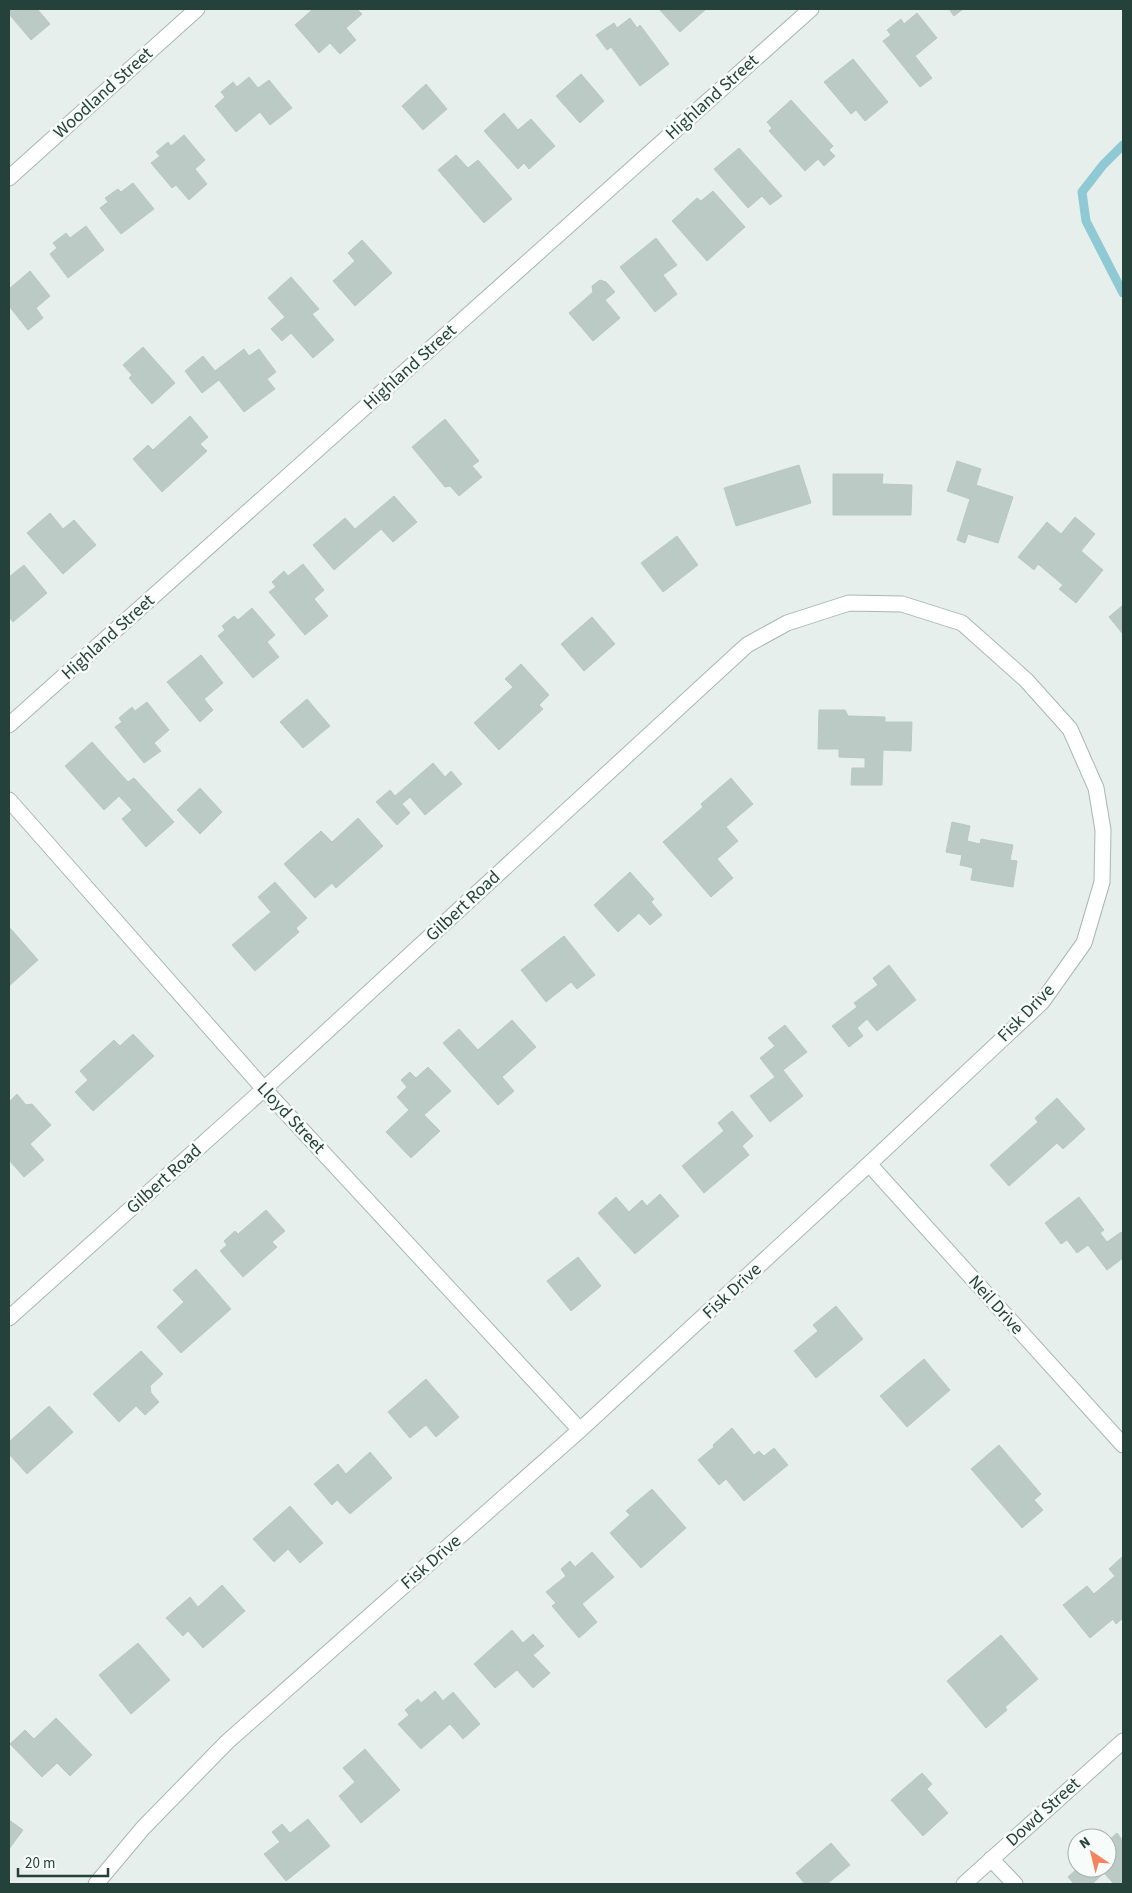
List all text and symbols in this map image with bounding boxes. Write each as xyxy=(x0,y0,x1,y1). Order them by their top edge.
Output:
street label: Woodland Street xyxy=(48,42,158,144)
street label: Highland Street xyxy=(660,48,764,146)
street label: Highland Street xyxy=(358,318,462,416)
street label: Highland Street xyxy=(56,588,160,686)
street label: Gilbert Road xyxy=(420,865,506,947)
street label: Fisk Drive xyxy=(992,978,1060,1048)
street label: Lloyd Street xyxy=(251,1077,331,1159)
street label: Gilbert Road xyxy=(121,1138,207,1220)
street label: Fisk Drive xyxy=(697,1257,767,1325)
street label: Neil Drive xyxy=(963,1270,1029,1340)
street label: Fisk Drive xyxy=(395,1529,467,1595)
street label: Dowd Street xyxy=(1000,1772,1086,1852)
north arrow xyxy=(1067,1828,1117,1878)
text: N xyxy=(1076,1832,1095,1854)
scale bar xyxy=(18,1846,108,1878)
text: 20 m xyxy=(25,1853,55,1874)

